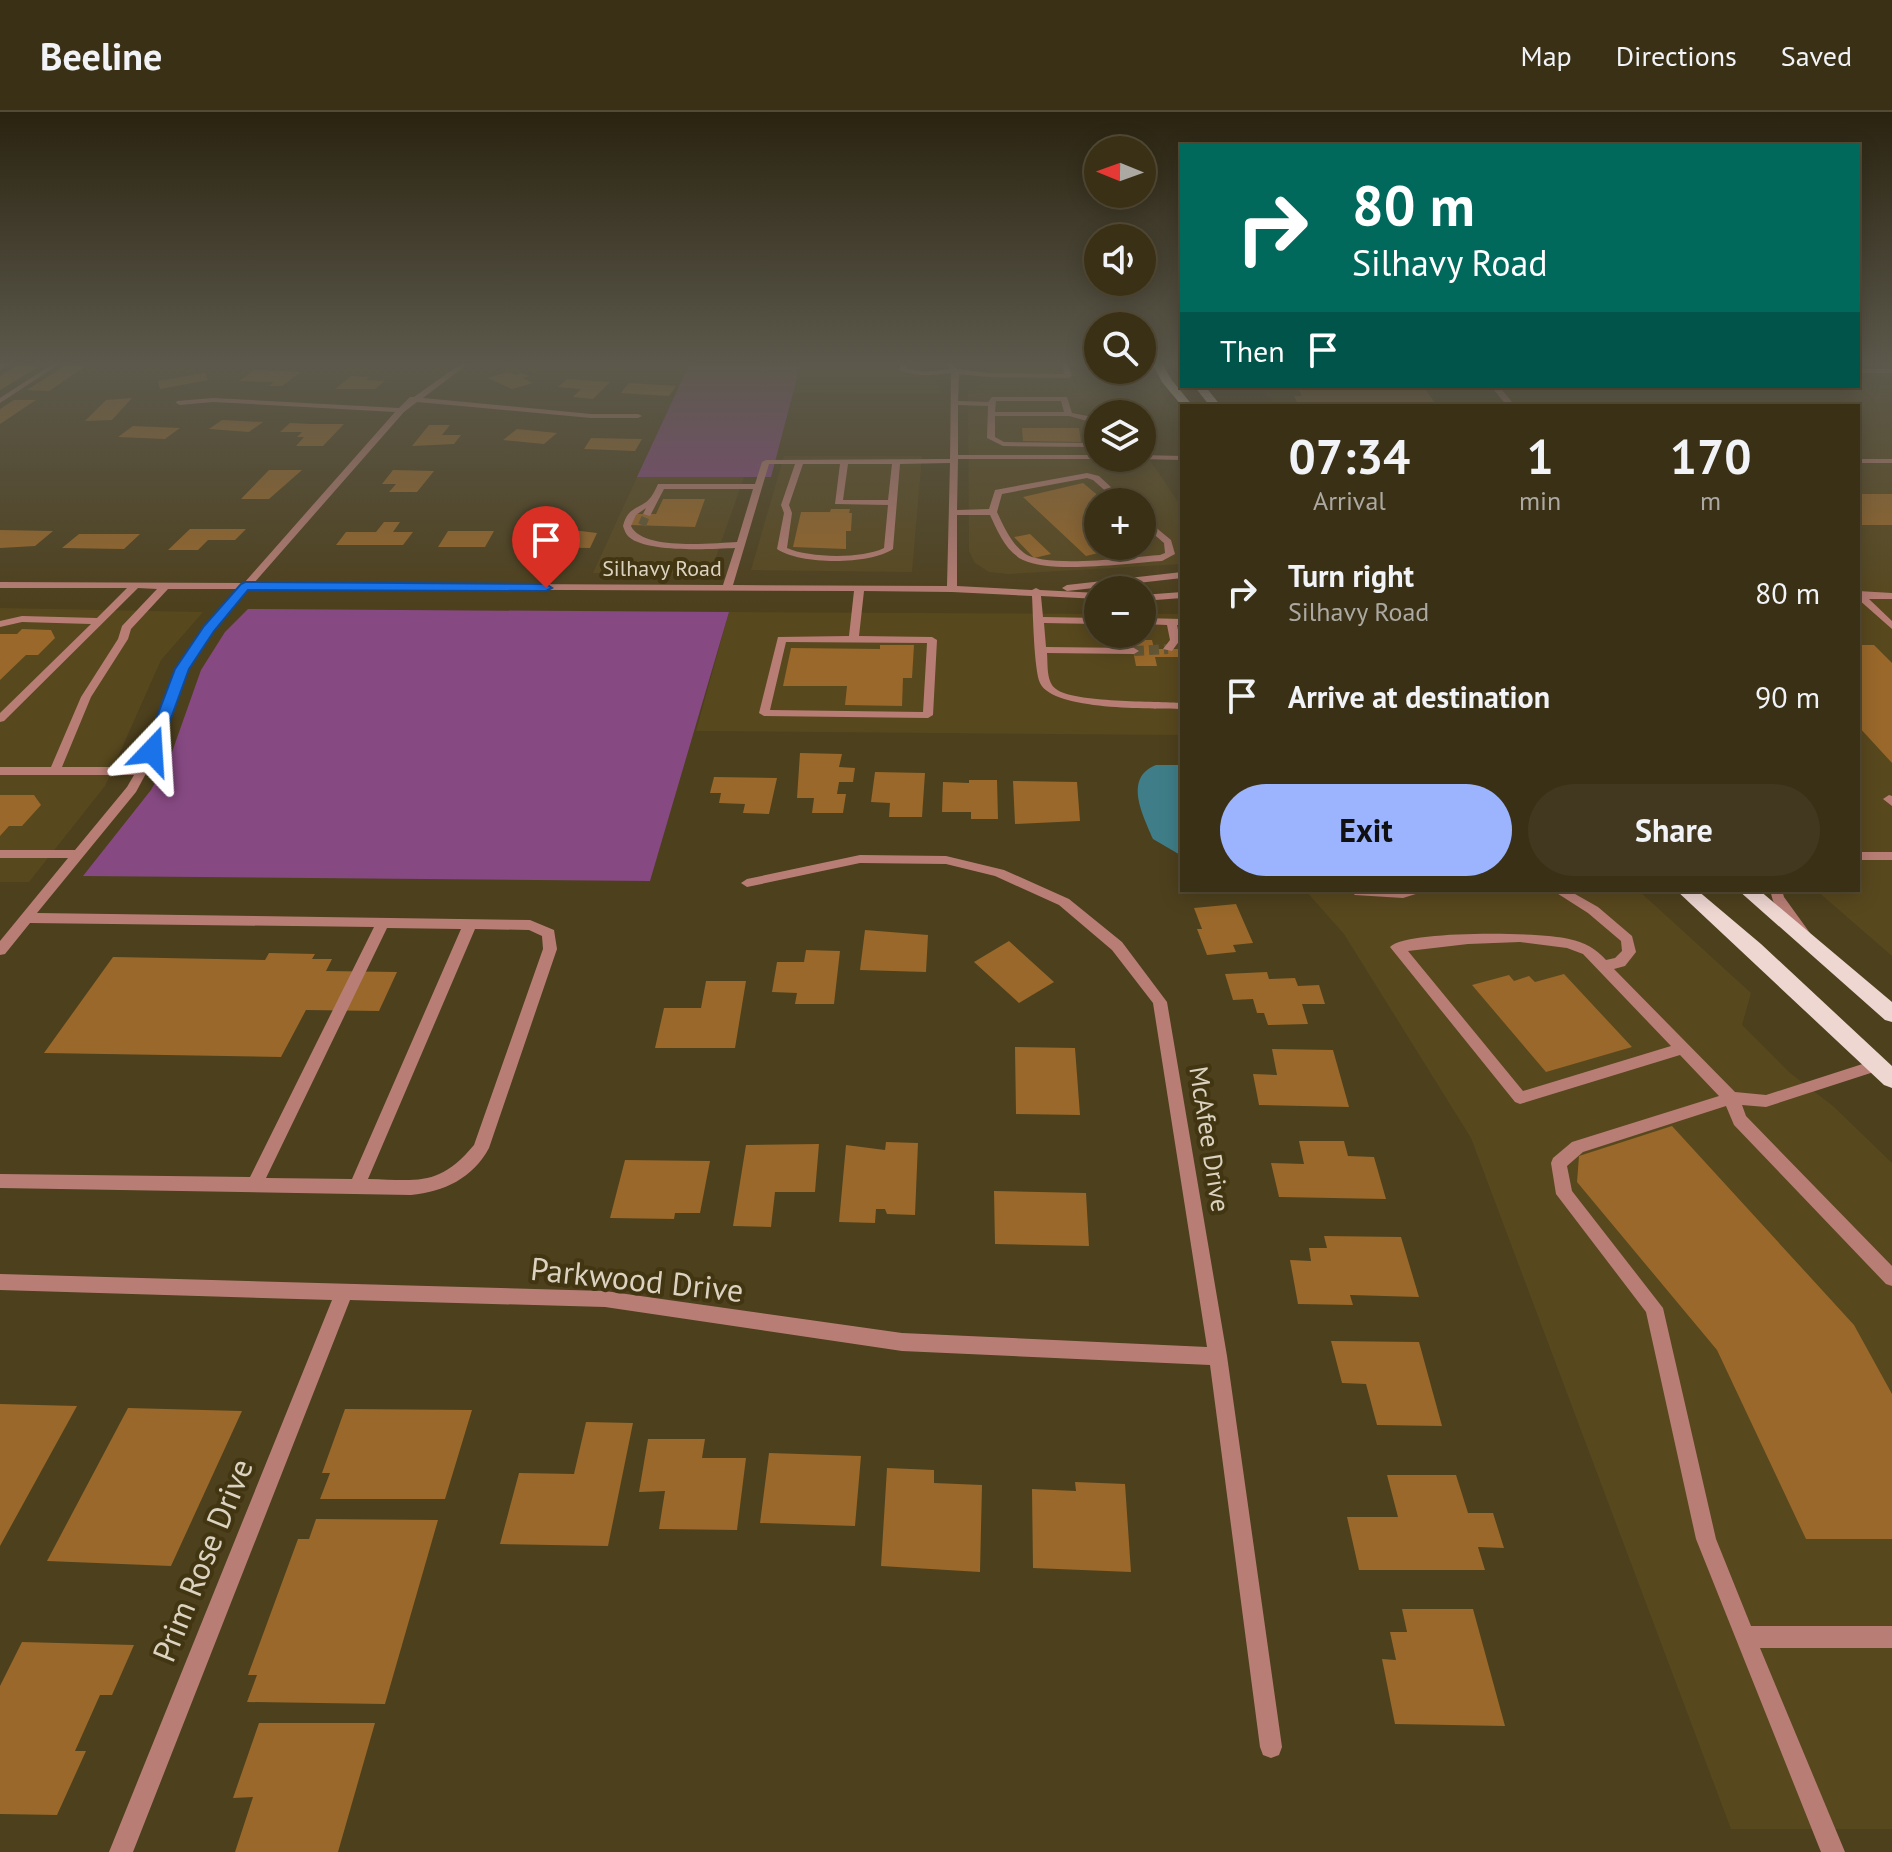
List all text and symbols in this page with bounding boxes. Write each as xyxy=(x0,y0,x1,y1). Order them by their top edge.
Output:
text: Beeline xyxy=(40,31,162,80)
text: Map xyxy=(1521,37,1572,74)
text: Directions xyxy=(1616,37,1737,74)
text: Saved xyxy=(1781,37,1852,74)
north arrow xyxy=(1084,136,1156,208)
map controls xyxy=(1084,136,1156,648)
text: 80 m xyxy=(1352,169,1475,241)
icon: right xyxy=(1220,176,1324,280)
button: sound xyxy=(1084,224,1156,296)
text: Silhavy Road xyxy=(1352,239,1548,286)
button: search xyxy=(1084,312,1156,384)
icon: arrive xyxy=(1301,328,1345,372)
text: Then xyxy=(1220,331,1285,370)
button: layers xyxy=(1084,400,1156,472)
text: 07:34 xyxy=(1289,425,1410,487)
text: 1 xyxy=(1526,425,1554,487)
text: 170 xyxy=(1670,425,1751,487)
text: Arrival xyxy=(1313,484,1386,517)
text: min xyxy=(1519,484,1561,517)
text: m xyxy=(1700,484,1721,517)
button: + xyxy=(1084,488,1156,560)
pin xyxy=(512,506,580,588)
icon: arrive xyxy=(524,518,568,562)
street label: Silhavy Road xyxy=(602,554,722,582)
text: Turn right xyxy=(1288,556,1414,595)
icon: right xyxy=(1220,570,1264,614)
text: 80 m xyxy=(1755,573,1820,612)
button: − xyxy=(1084,576,1156,648)
text: Silhavy Road xyxy=(1288,595,1429,628)
icon: arrive xyxy=(1220,674,1264,718)
text: Arrive at destination xyxy=(1288,677,1550,716)
text: 90 m xyxy=(1755,677,1820,716)
position arrow xyxy=(110,709,194,793)
button: Exit xyxy=(1220,784,1512,876)
button: Share xyxy=(1528,784,1820,876)
street label: McAfee Drive xyxy=(1182,1064,1238,1214)
street label: Parkwood Drive xyxy=(528,1247,746,1311)
street label: Prim Rose Drive xyxy=(142,1452,262,1668)

